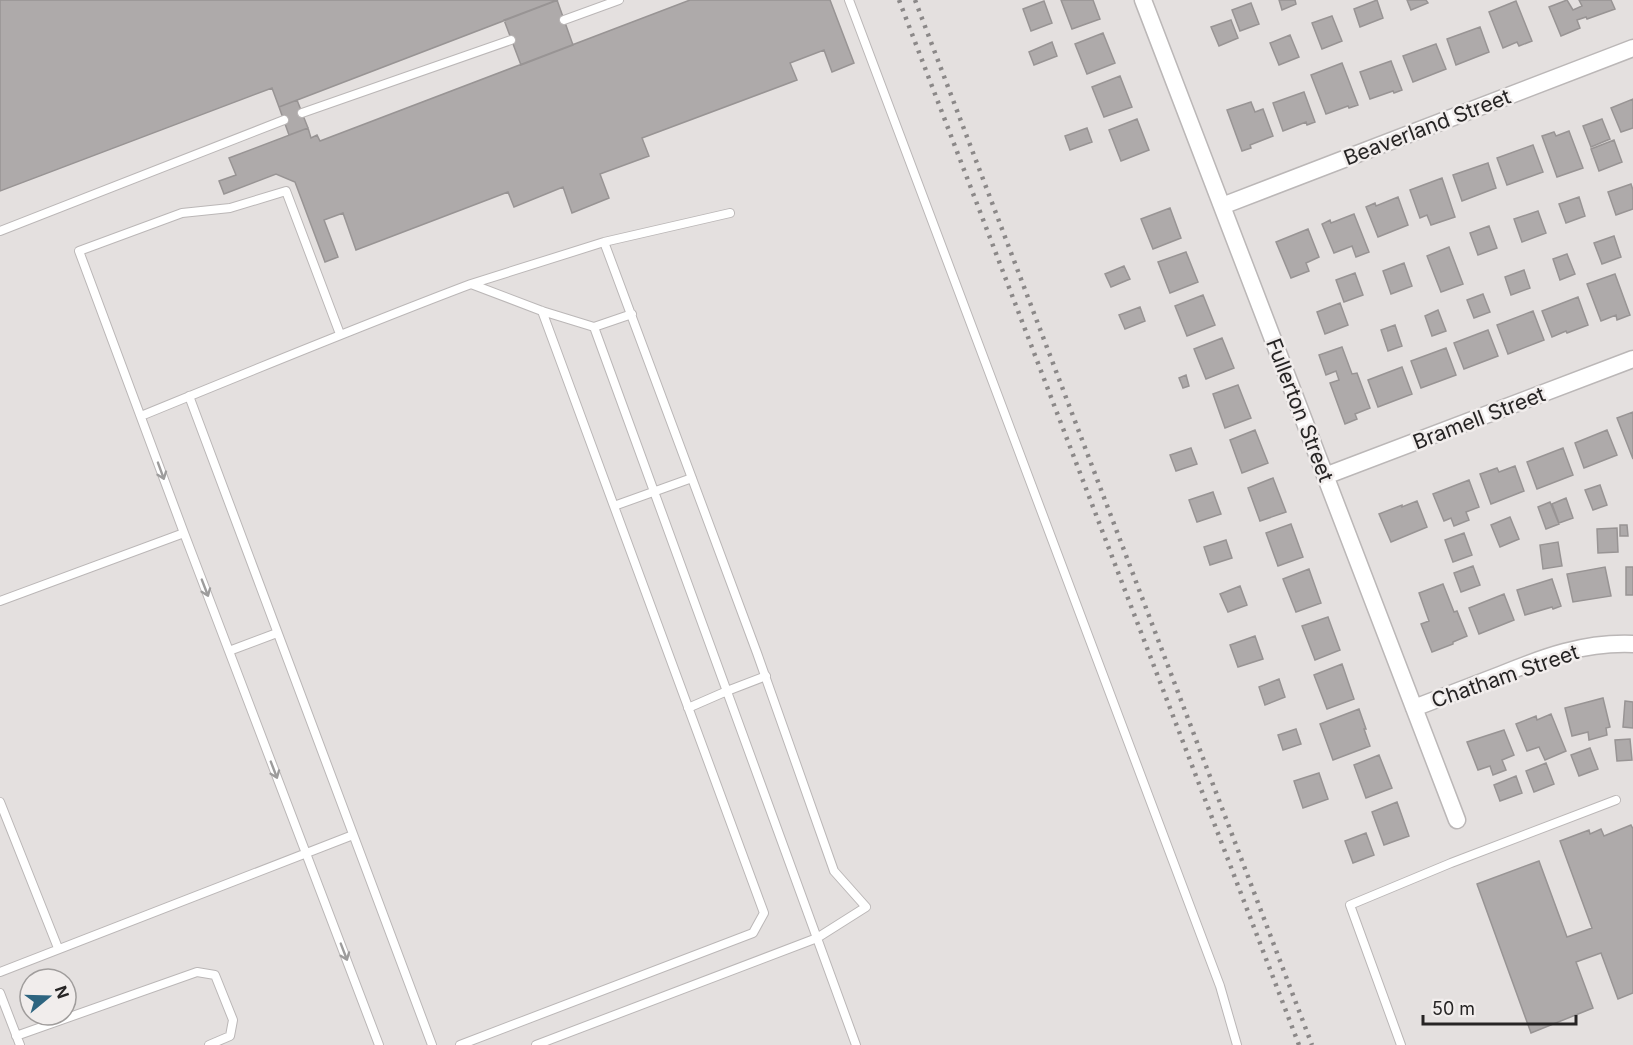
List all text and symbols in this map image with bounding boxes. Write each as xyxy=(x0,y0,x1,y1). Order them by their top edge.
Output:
street label: Beaverland Street xyxy=(1340,84,1514,170)
street label: Fullerton Street xyxy=(1261,335,1339,485)
street label: Bramell Street xyxy=(1409,381,1549,455)
one-way arrow xyxy=(156,461,167,480)
one-way arrow xyxy=(200,578,211,597)
street label: Chatham Street xyxy=(1428,639,1582,713)
one-way arrow xyxy=(270,760,281,779)
one-way arrow xyxy=(339,942,350,961)
north arrow xyxy=(18,967,78,1027)
text: N xyxy=(51,983,74,1001)
scale bar xyxy=(1423,988,1576,1026)
text: 50 m xyxy=(1432,998,1475,1019)

